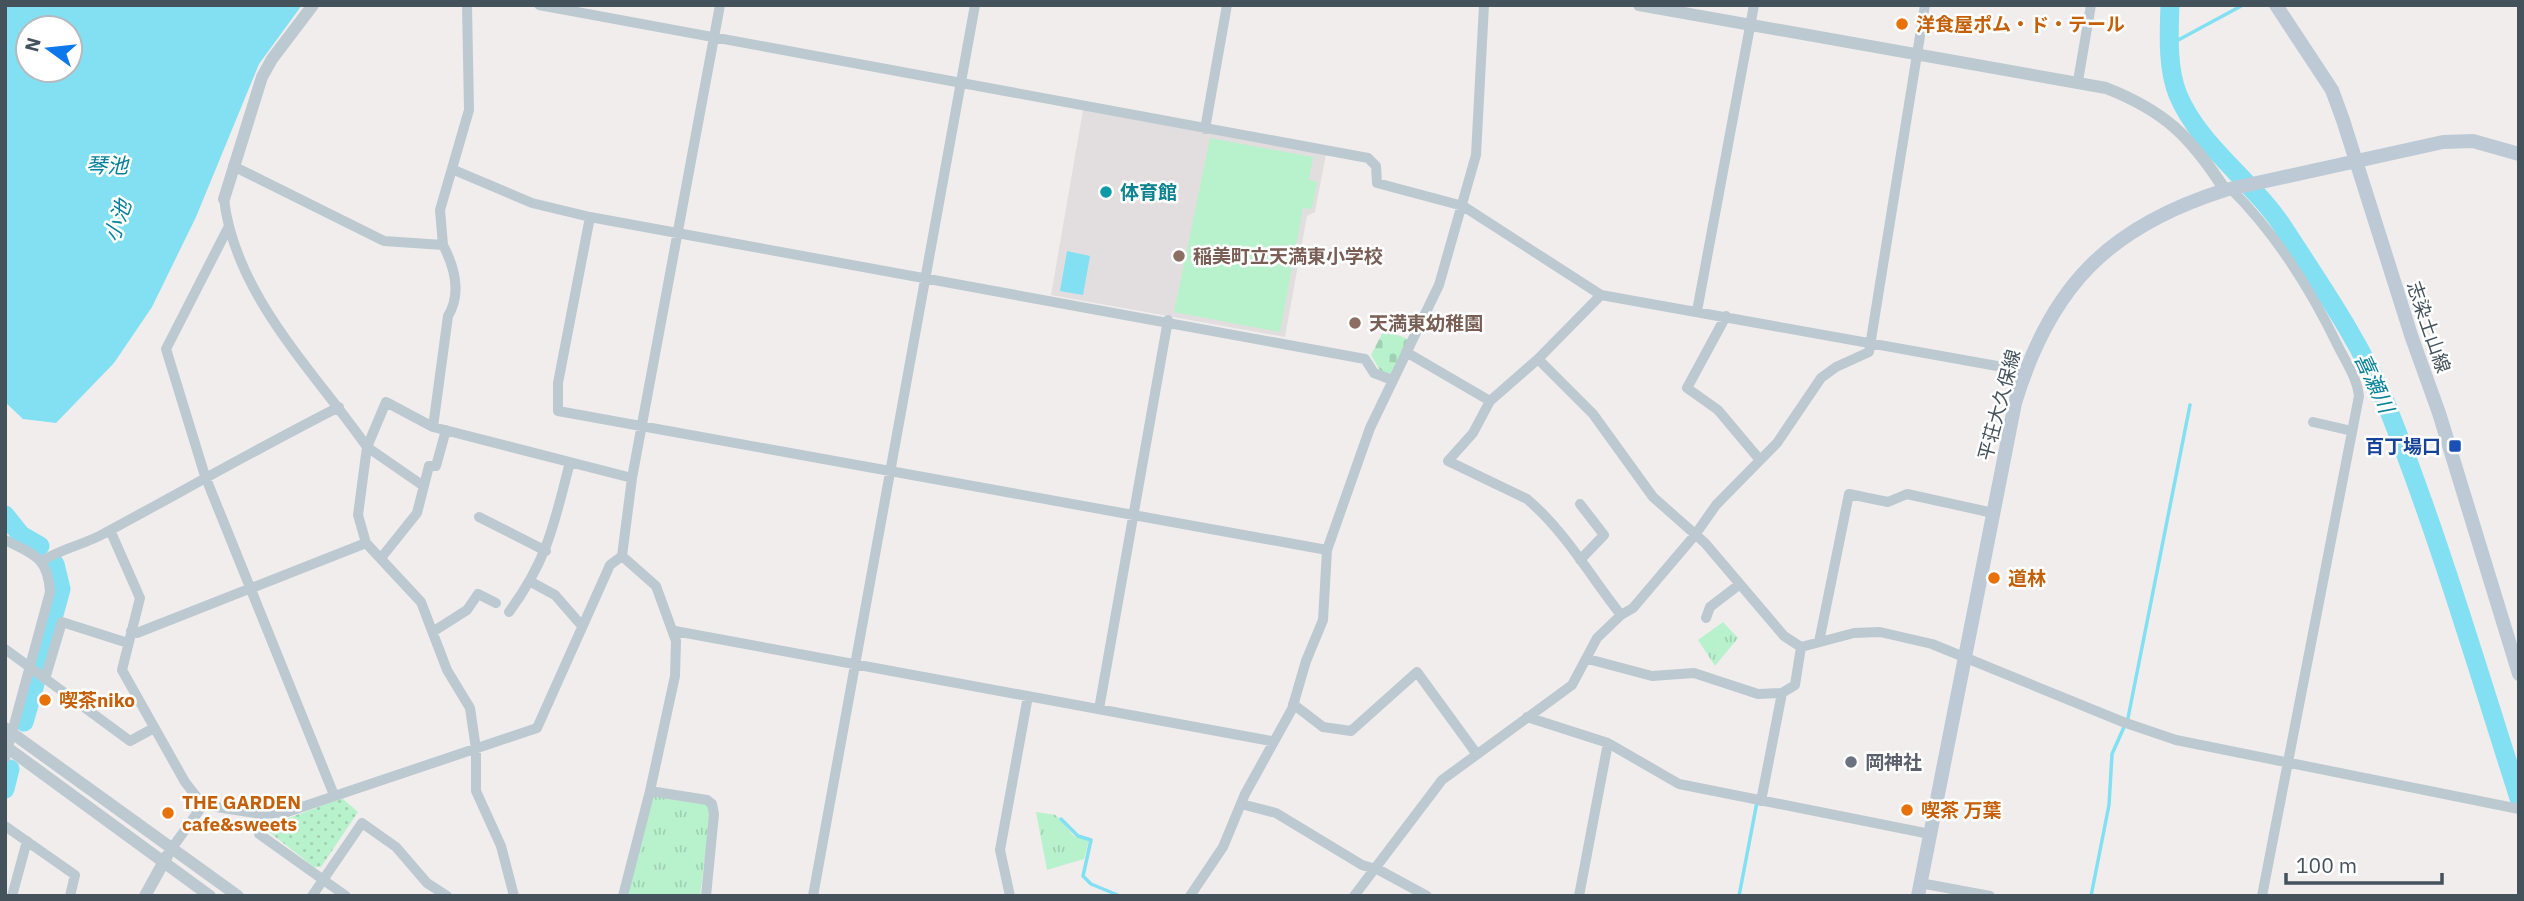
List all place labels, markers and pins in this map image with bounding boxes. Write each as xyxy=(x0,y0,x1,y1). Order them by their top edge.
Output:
place label: 洋食屋ポム・ド・テール xyxy=(1916,12,2125,36)
marker: 洋食屋ポム・ド・テール xyxy=(1894,16,1910,32)
place label: 体育館 xyxy=(1120,180,1177,204)
marker: 体育館 xyxy=(1098,184,1114,200)
place label: 稲美町立天満東小学校 xyxy=(1193,244,1383,268)
marker: 稲美町立天満東小学校 xyxy=(1171,248,1187,264)
place label: 天満東幼稚園 xyxy=(1369,311,1483,335)
marker: 天満東幼稚園 xyxy=(1347,315,1363,331)
place label: 百丁場口 xyxy=(2365,434,2441,458)
marker: 百丁場口 xyxy=(2447,438,2463,454)
place label: 道林 xyxy=(2008,566,2046,590)
marker: 道林 xyxy=(1986,570,2002,586)
place label: 喫茶niko xyxy=(59,688,135,712)
marker: 喫茶niko xyxy=(37,692,53,708)
place label: 岡神社 xyxy=(1865,750,1922,774)
marker: 岡神社 xyxy=(1843,754,1859,770)
place label: THE GARDEN cafe&sweets xyxy=(182,790,301,836)
place label: 喫茶 万葉 xyxy=(1921,798,2001,822)
marker: 喫茶 万葉 xyxy=(1899,802,1915,818)
marker: THE GARDEN cafe&sweets xyxy=(160,805,176,821)

